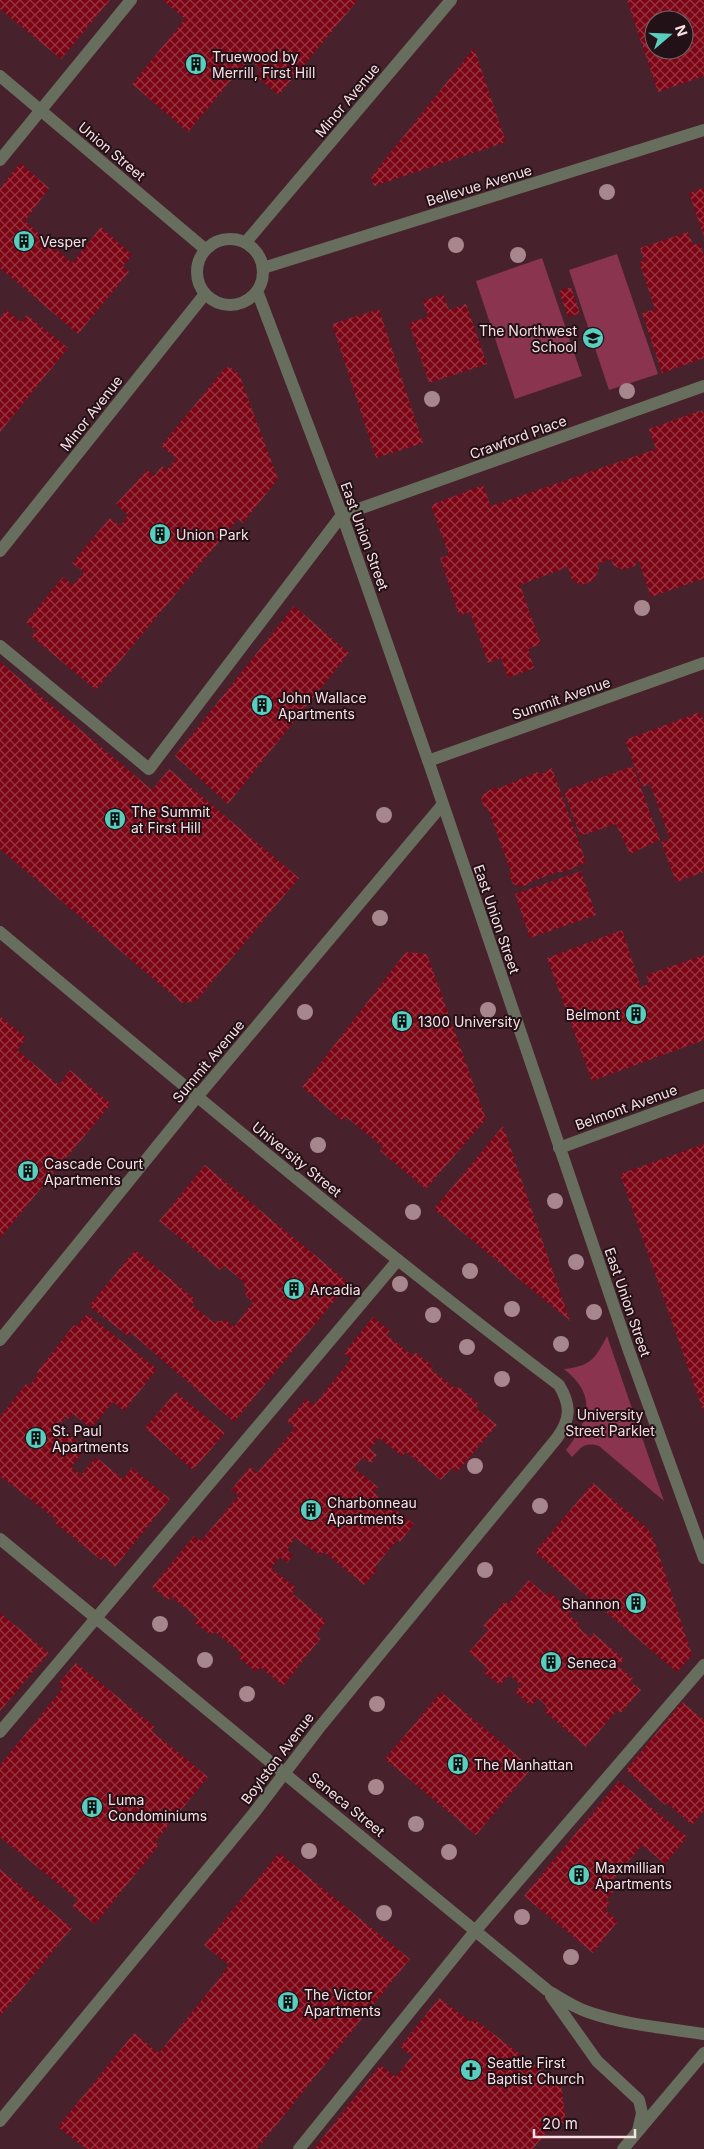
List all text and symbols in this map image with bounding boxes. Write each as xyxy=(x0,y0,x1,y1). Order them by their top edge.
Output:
north arrow xyxy=(644,10,694,60)
text: N xyxy=(672,23,692,38)
place label: Truewood by Merrill, First Hill xyxy=(212,48,315,81)
building icon: Truewood by Merrill, First Hill xyxy=(184,52,208,76)
street label: Minor Avenue xyxy=(311,60,383,140)
street label: Union Street xyxy=(75,118,149,184)
street label: Bellevue Avenue xyxy=(424,161,534,209)
building icon: Vesper xyxy=(12,229,36,253)
place label: Vesper xyxy=(40,233,87,250)
place label: The Northwest School xyxy=(479,322,577,355)
school or university icon: The Northwest School xyxy=(581,326,605,350)
street label: Minor Avenue xyxy=(56,372,126,454)
street label: Crawford Place xyxy=(467,412,569,462)
street label: East Union Street xyxy=(337,479,393,593)
building icon: Union Park xyxy=(148,522,172,546)
place label: Union Park xyxy=(176,526,249,543)
street label: Summit Avenue xyxy=(510,673,612,723)
place label: John Wallace Apartments xyxy=(278,689,367,722)
building icon: John Wallace Apartments xyxy=(250,693,274,717)
place label: The Summit at First Hill xyxy=(131,803,211,836)
building icon: The Summit at First Hill xyxy=(103,807,127,831)
street label: East Union Street xyxy=(470,862,524,976)
building icon: Belmont xyxy=(624,1002,648,1026)
place label: Belmont xyxy=(566,1006,620,1023)
building icon: 1300 University xyxy=(390,1009,414,1033)
place label: 1300 University xyxy=(418,1013,521,1030)
street label: Summit Avenue xyxy=(168,1016,248,1106)
street label: Belmont Avenue xyxy=(573,1081,679,1133)
street label: University Street xyxy=(249,1118,345,1200)
place label: Cascade Court Apartments xyxy=(44,1155,144,1188)
building icon: Cascade Court Apartments xyxy=(16,1159,40,1183)
street label: East Union Street xyxy=(601,1245,655,1359)
building icon: Arcadia xyxy=(282,1277,306,1301)
place label: Arcadia xyxy=(310,1281,361,1298)
park label: University Street Parklet xyxy=(565,1406,655,1439)
place label: St. Paul Apartments xyxy=(52,1422,129,1455)
building icon: St. Paul Apartments xyxy=(24,1426,48,1450)
place label: Charbonneau Apartments xyxy=(327,1494,417,1527)
building icon: Charbonneau Apartments xyxy=(299,1498,323,1522)
building icon: Shannon xyxy=(624,1591,648,1615)
place label: Shannon xyxy=(562,1595,620,1612)
building icon: Seneca xyxy=(539,1650,563,1674)
place label: Seneca xyxy=(567,1654,617,1671)
street label: Boylston Avenue xyxy=(237,1709,317,1807)
building icon: The Manhattan xyxy=(446,1752,470,1776)
place label: The Manhattan xyxy=(474,1756,573,1773)
street label: Seneca Street xyxy=(306,1768,389,1840)
place label: Luma Condominiums xyxy=(108,1791,207,1824)
building icon: Luma Condominiums xyxy=(80,1795,104,1819)
place label: Maxmillian Apartments xyxy=(595,1859,672,1892)
building icon: Maxmillian Apartments xyxy=(567,1863,591,1887)
place label: The Victor Apartments xyxy=(304,1986,381,2019)
building icon: The Victor Apartments xyxy=(276,1990,300,2014)
place label: Seattle First Baptist Church xyxy=(487,2054,585,2087)
church icon: Seattle First Baptist Church xyxy=(459,2058,483,2082)
scale bar xyxy=(534,2106,635,2138)
text: 20 m xyxy=(542,2114,578,2133)

